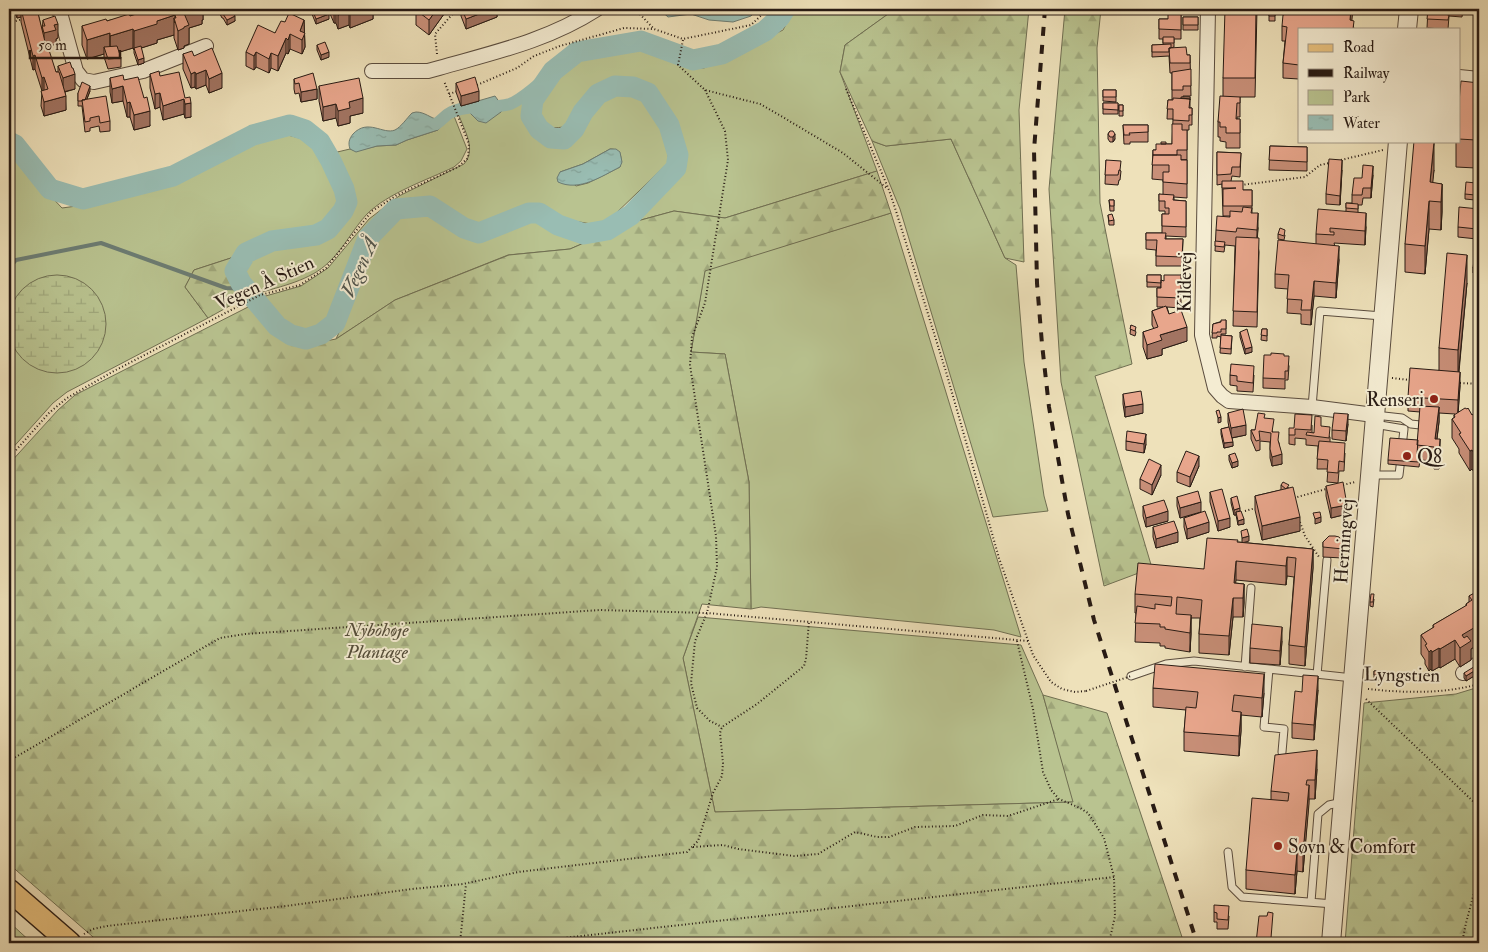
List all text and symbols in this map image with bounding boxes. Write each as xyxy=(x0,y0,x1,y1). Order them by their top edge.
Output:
scale bar xyxy=(30,28,120,60)
legend xyxy=(1298,28,1460,142)
text: 50 m xyxy=(38,36,67,55)
text: Road xyxy=(1343,38,1375,57)
text: Railway xyxy=(1343,64,1390,83)
text: Park xyxy=(1343,88,1370,107)
text: Water xyxy=(1342,114,1380,133)
water label: Vegen Å xyxy=(335,232,384,301)
street label: Vegen Å Stien xyxy=(211,249,318,316)
street label: Kildevej xyxy=(1172,251,1198,313)
place label: Renseri xyxy=(1366,388,1424,412)
marker: Renseri xyxy=(1428,393,1440,405)
place label: Q8 xyxy=(1417,445,1445,469)
marker: Q8 xyxy=(1401,450,1413,462)
street label: Herningvej xyxy=(1329,498,1359,584)
park label: Nybohøje Plantage xyxy=(344,618,409,664)
street label: Lyngstien xyxy=(1363,662,1441,688)
place label: Søvn & Comfort xyxy=(1288,835,1416,859)
marker: Søvn & Comfort xyxy=(1272,840,1284,852)

